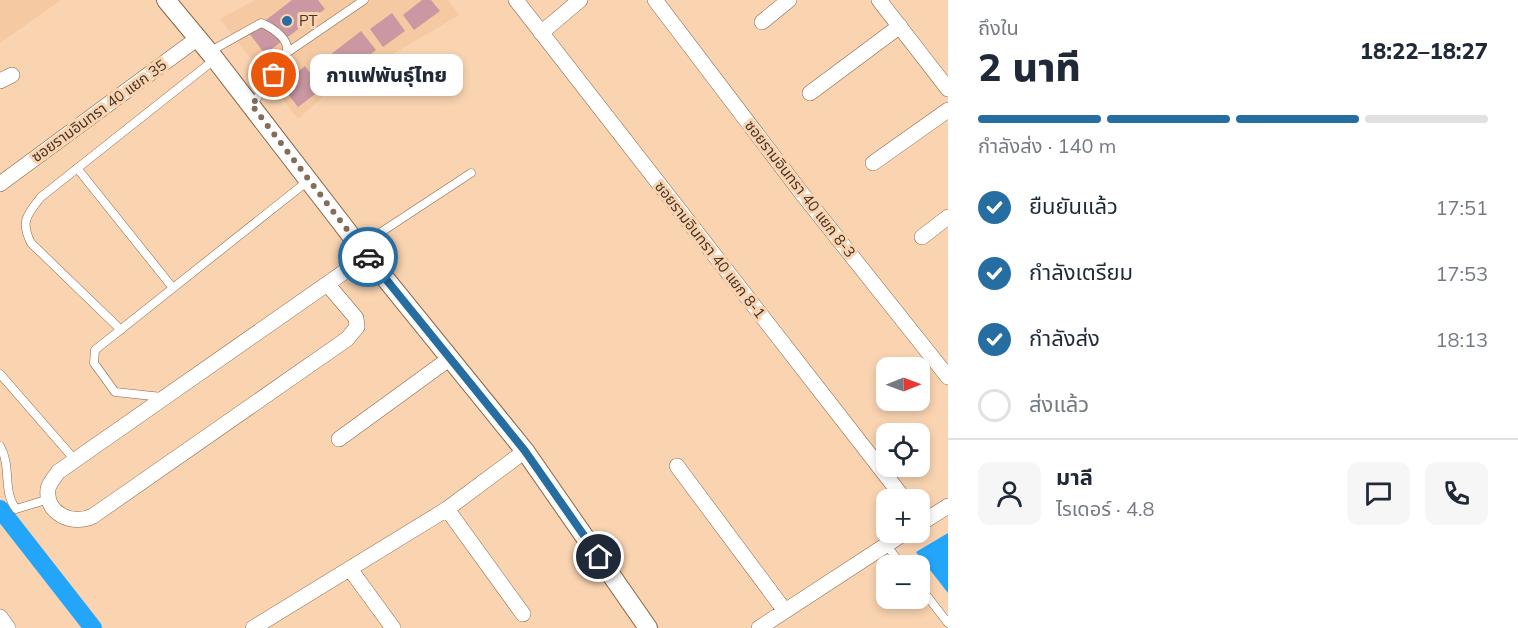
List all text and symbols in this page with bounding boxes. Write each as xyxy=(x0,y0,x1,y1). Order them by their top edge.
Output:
place label: PT xyxy=(299,11,318,30)
marker: PT xyxy=(280,14,294,28)
text: ถึงใน xyxy=(978,15,1019,40)
text: 18:22–18:27 xyxy=(1360,37,1488,65)
text: 2 นาที xyxy=(978,42,1081,91)
pin xyxy=(248,49,299,100)
callout: กาแฟพันธุ์ไทย xyxy=(310,54,463,96)
street label: ซอยรามอินทรา 40 แยก 35 xyxy=(27,55,170,166)
icon: bag xyxy=(257,58,290,91)
text: กาแฟพันธุ์ไทย xyxy=(326,62,447,87)
street label: ซอยรามอินทรา 40 แยก 8-3 xyxy=(741,116,860,261)
text: กำลังส่ง · 140 m xyxy=(978,133,1116,158)
street label: ซอยรามอินทรา 40 แยก 8-1 xyxy=(651,177,770,322)
icon: check xyxy=(978,191,1011,224)
text: ยืนยันแล้ว xyxy=(1029,192,1118,220)
text: 17:51 xyxy=(1435,195,1488,220)
courier xyxy=(338,227,398,287)
icon: car xyxy=(352,241,385,274)
icon: check xyxy=(978,257,1011,290)
text: กำลังเตรียม xyxy=(1029,258,1133,286)
text: 17:53 xyxy=(1435,261,1488,286)
icon: check xyxy=(978,323,1011,356)
text: กำลังส่ง xyxy=(1029,324,1100,352)
text: 18:13 xyxy=(1435,327,1488,352)
north arrow xyxy=(876,357,930,411)
map controls xyxy=(876,357,930,609)
text: ส่งแล้ว xyxy=(1029,390,1089,418)
button: locate xyxy=(876,423,930,477)
button: person xyxy=(978,462,1041,525)
button: chat xyxy=(1347,462,1410,525)
button: phone xyxy=(1425,462,1488,525)
text: มาลี xyxy=(1056,463,1093,491)
button: + xyxy=(876,489,930,543)
text: ไรเดอร์ · 4.8 xyxy=(1056,496,1155,521)
pin xyxy=(573,531,624,582)
icon: home xyxy=(582,540,615,573)
button: − xyxy=(876,555,930,609)

